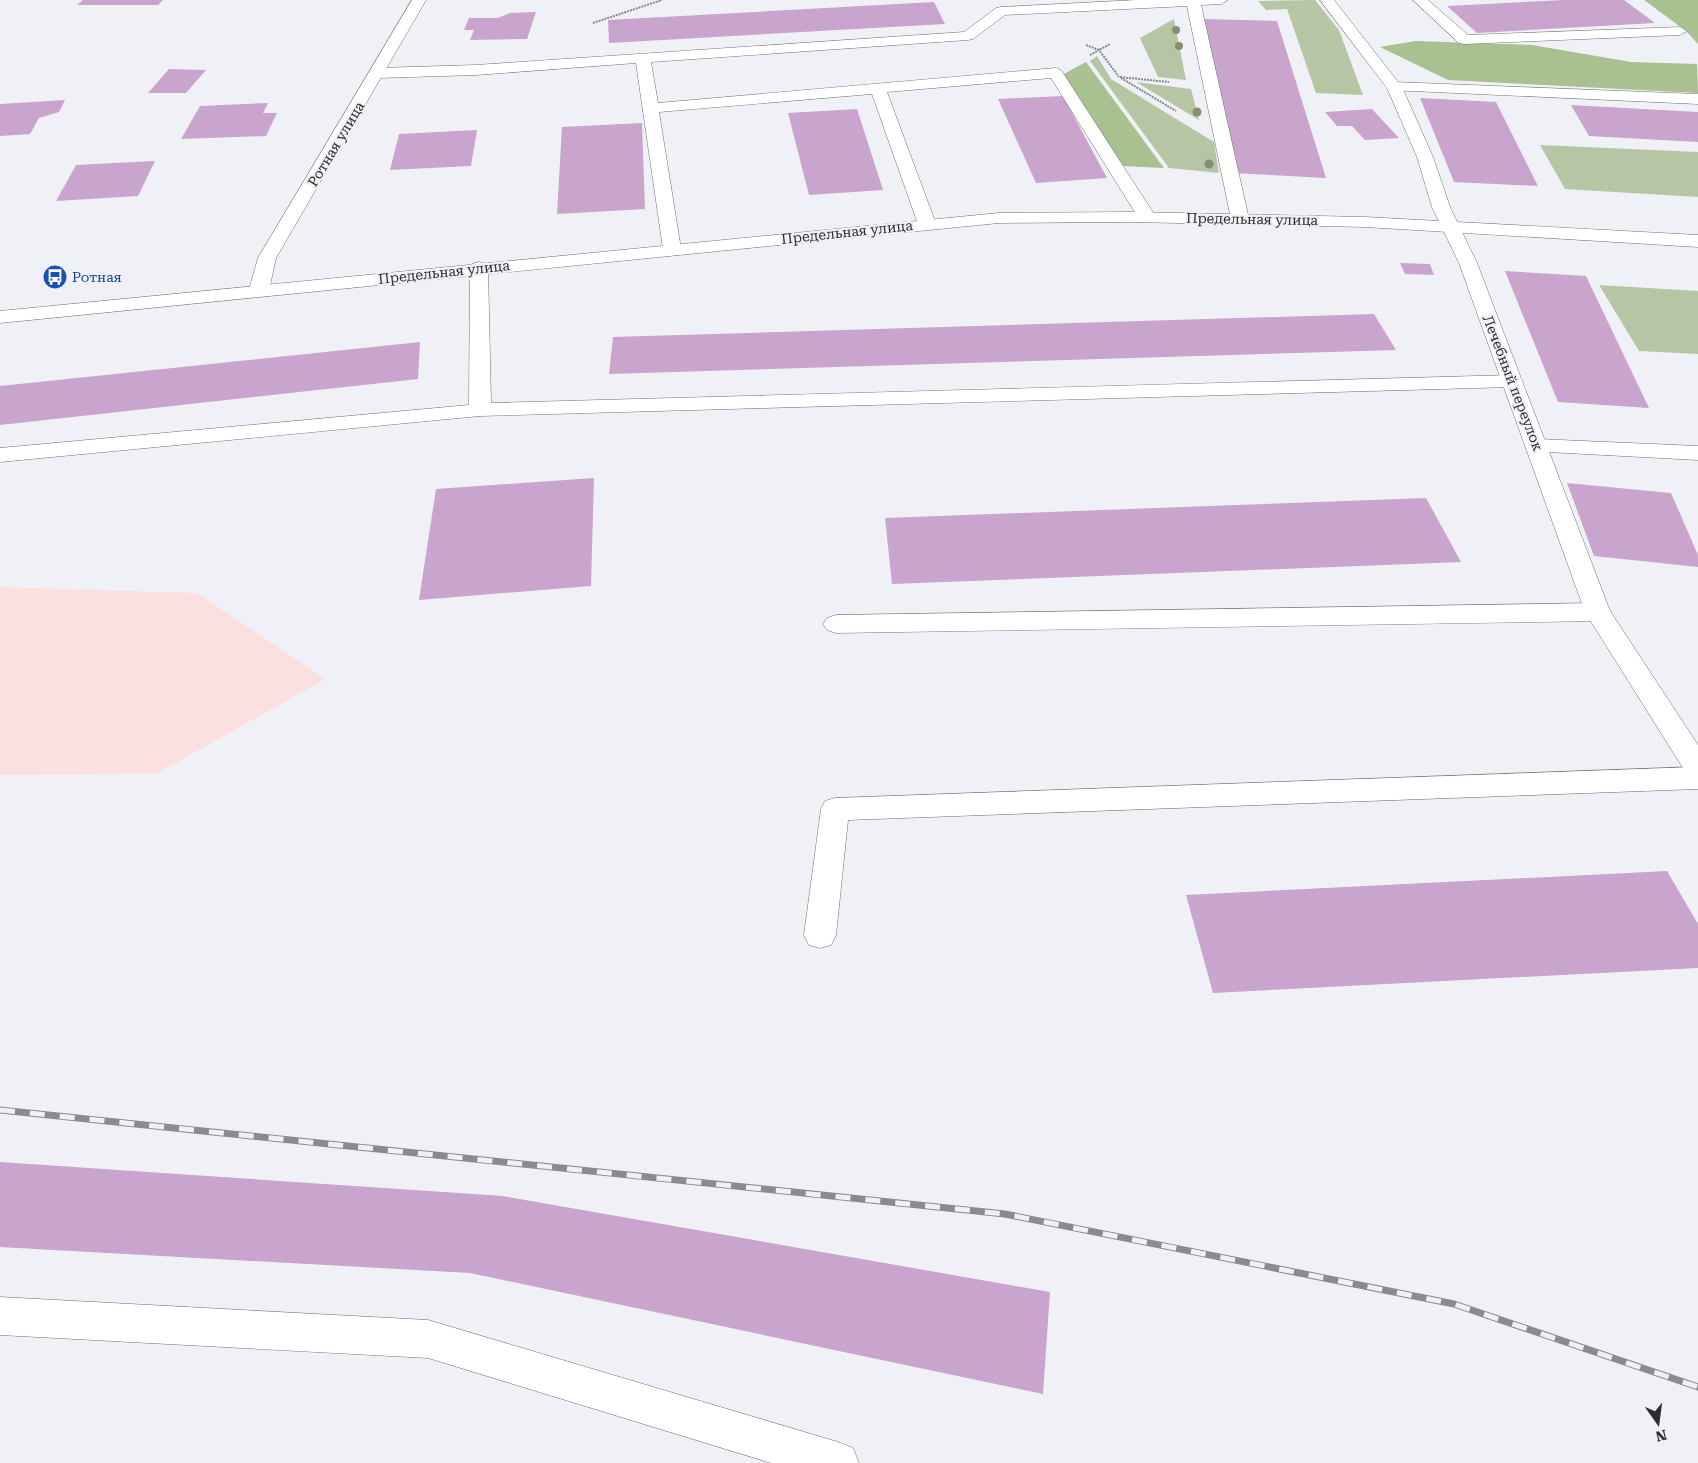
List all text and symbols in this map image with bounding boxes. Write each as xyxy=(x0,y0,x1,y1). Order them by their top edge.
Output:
street label: Ротная улица xyxy=(304,98,368,189)
street label: Предельная улица xyxy=(1186,210,1319,228)
street label: Предельная улица xyxy=(780,217,914,247)
street label: Предельная улица xyxy=(377,257,511,287)
bus stop icon: Ротная xyxy=(42,264,68,290)
place label: Ротная xyxy=(72,269,122,285)
street label: Лечебный переулок xyxy=(1480,313,1546,453)
north arrow xyxy=(1633,1398,1683,1448)
text: N xyxy=(1654,1427,1668,1445)

